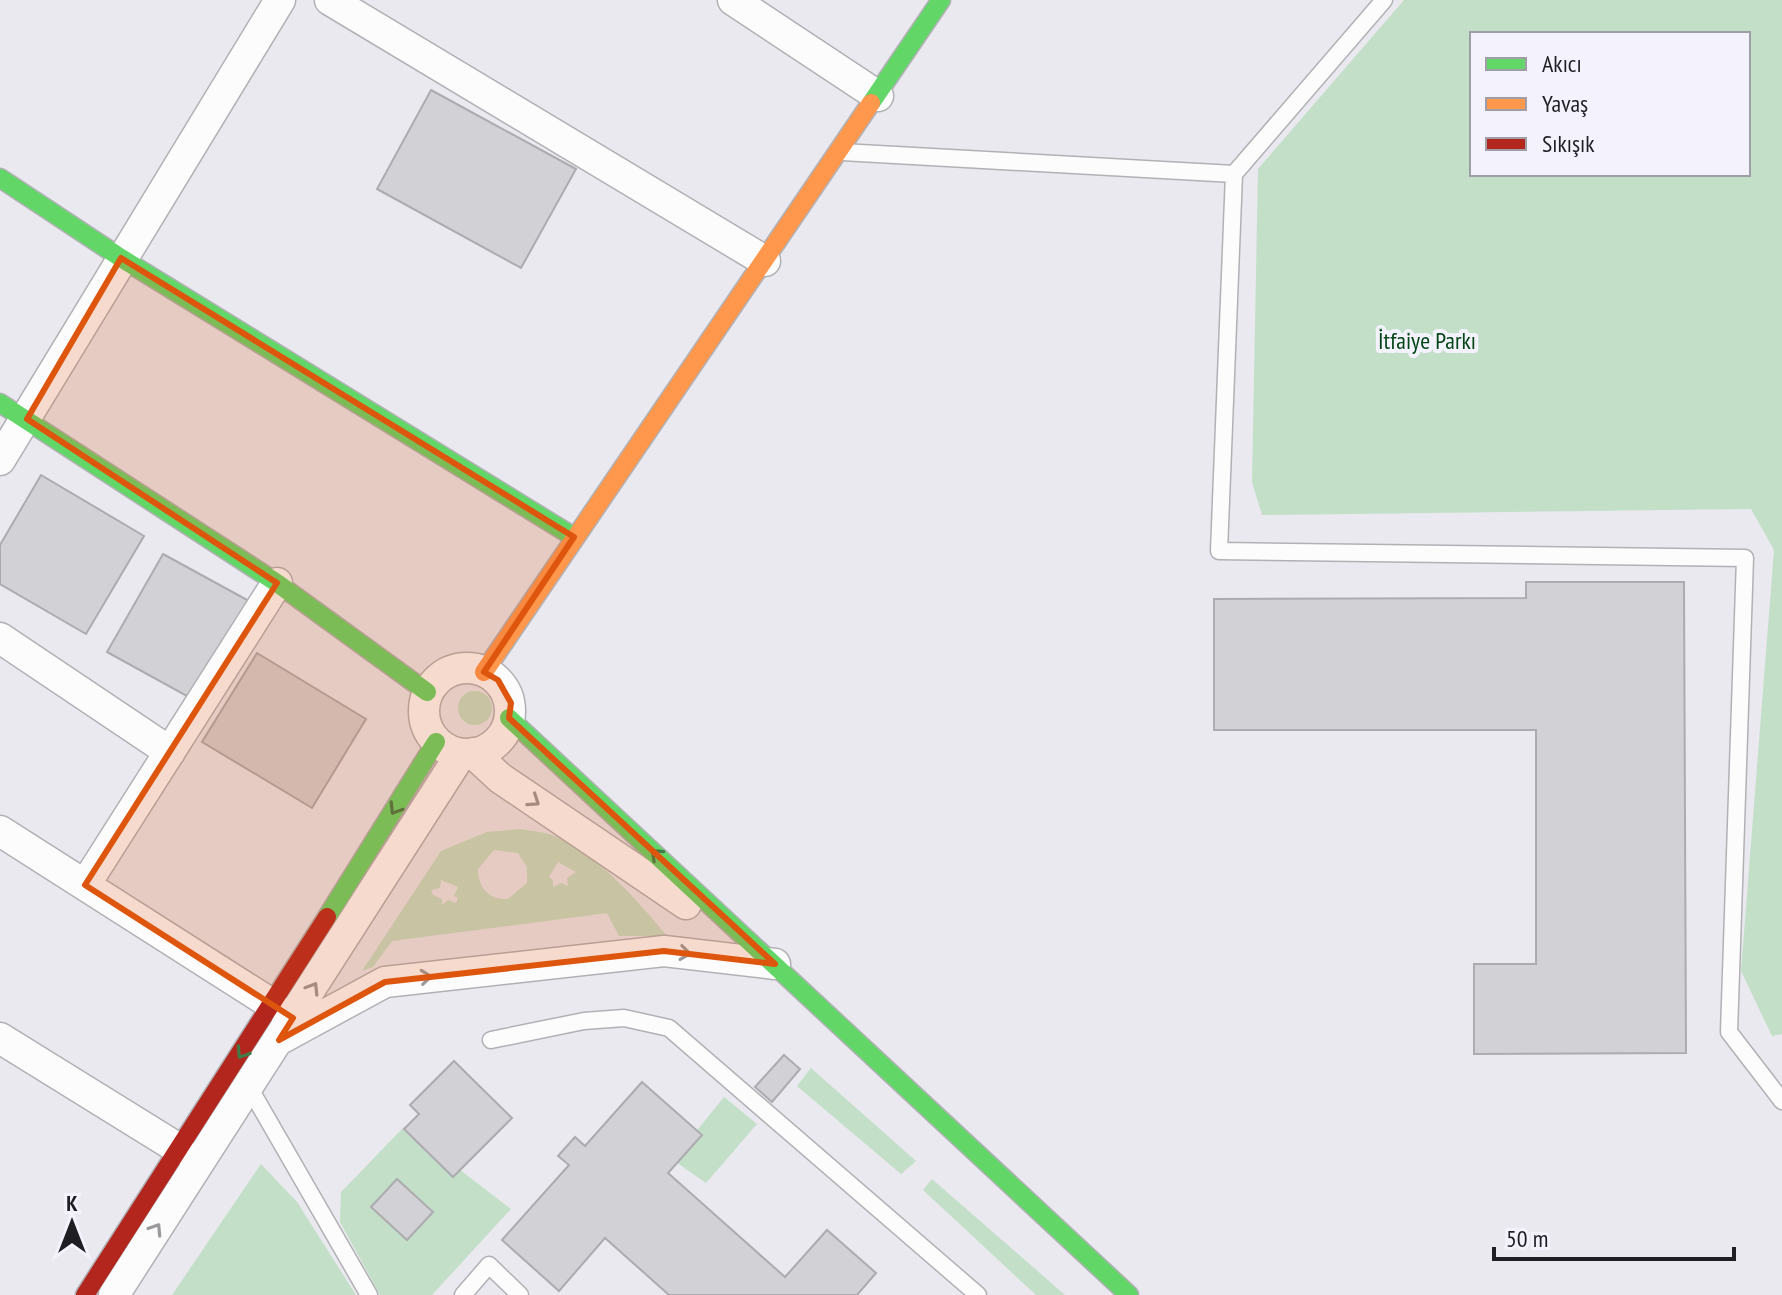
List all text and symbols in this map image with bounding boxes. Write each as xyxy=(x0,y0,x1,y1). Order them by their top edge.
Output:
legend xyxy=(1470,32,1750,176)
text: Akıcı xyxy=(1542,48,1582,79)
text: Yavaş xyxy=(1542,88,1588,119)
text: Sıkışık xyxy=(1542,128,1595,159)
park label: İtfaiye Parkı xyxy=(1378,325,1476,356)
one-way arrow xyxy=(525,791,539,806)
one-way arrow xyxy=(389,800,404,815)
one-way arrow xyxy=(651,850,666,864)
one-way arrow xyxy=(678,944,692,961)
one-way arrow xyxy=(420,969,433,986)
one-way arrow xyxy=(303,982,318,997)
one-way arrow xyxy=(237,1044,252,1059)
north arrow xyxy=(32,1183,112,1263)
text: K xyxy=(66,1189,78,1217)
scale bar xyxy=(1494,1211,1734,1261)
text: 50 m xyxy=(1506,1223,1548,1254)
one-way arrow xyxy=(146,1224,161,1238)

